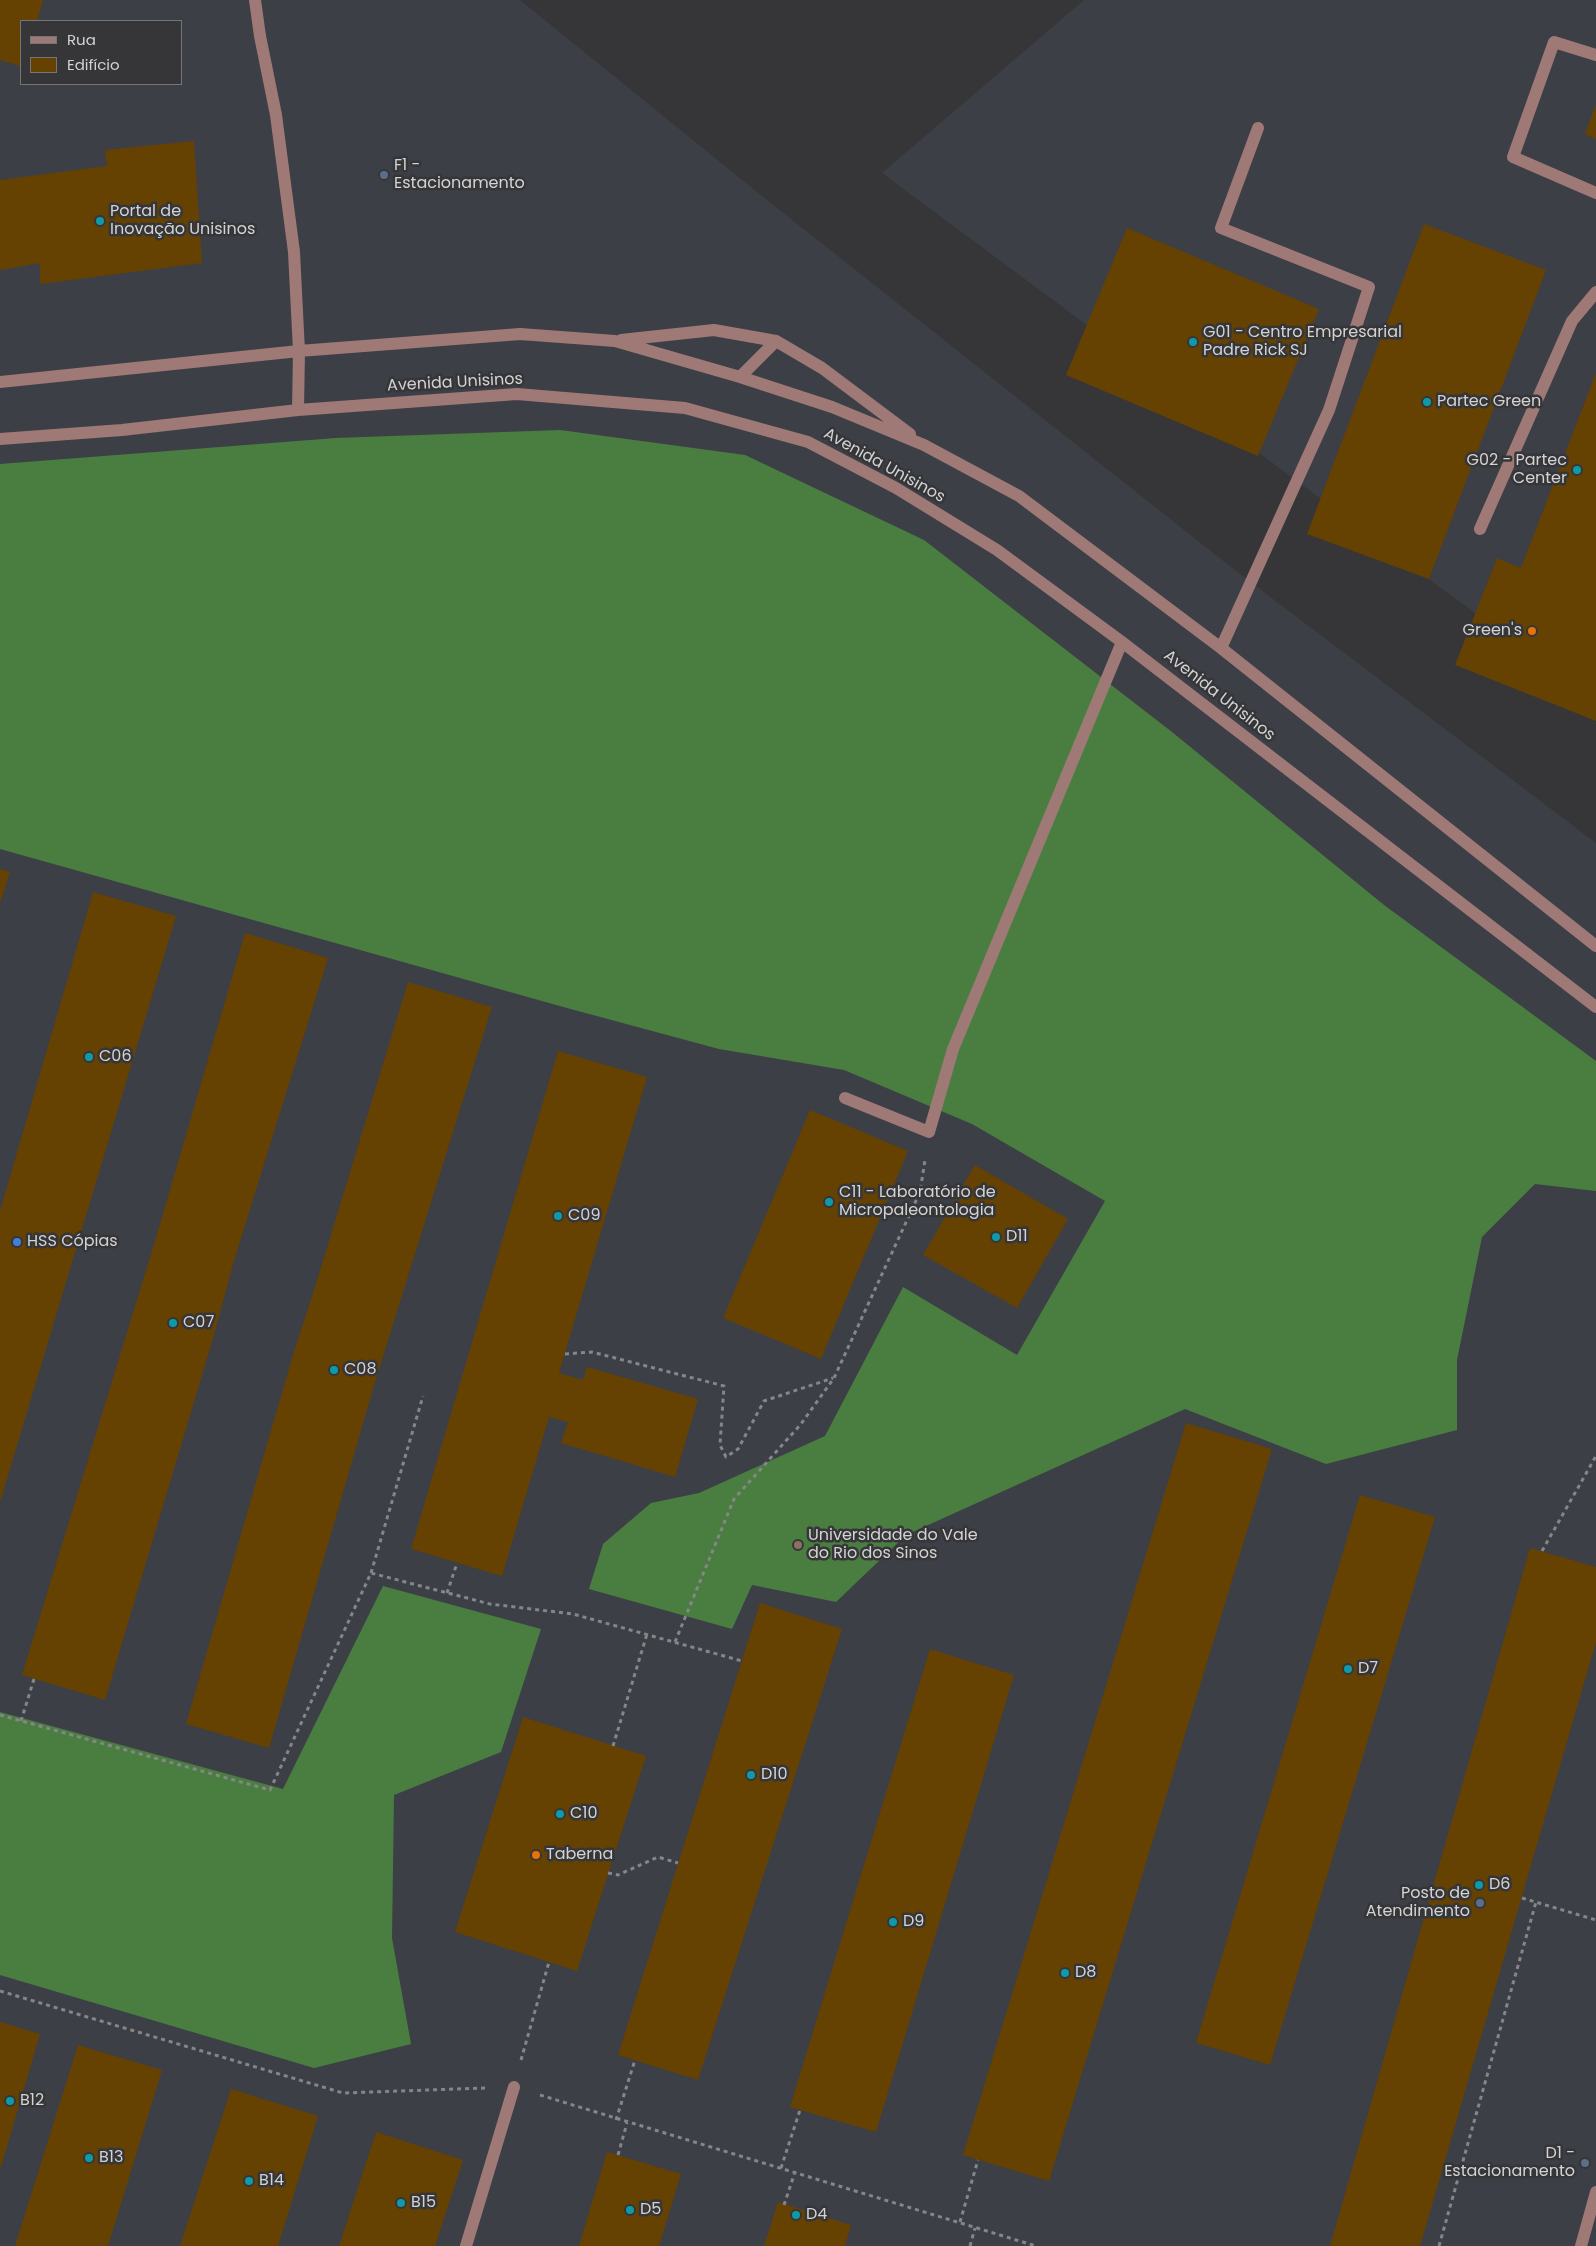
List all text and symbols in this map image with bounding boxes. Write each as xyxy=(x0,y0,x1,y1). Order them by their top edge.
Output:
legend xyxy=(20,20,182,85)
text: Rua xyxy=(67,29,96,50)
text: Edifício xyxy=(67,54,120,75)
place label: F1 - Estacionamento xyxy=(394,156,525,194)
marker: F1 - Estacionamento xyxy=(378,169,390,181)
place label: Portal de Inovação Unisinos xyxy=(110,202,255,240)
marker: Portal de Inovação Unisinos xyxy=(94,215,106,227)
place label: G01 - Centro Empresarial Padre Rick SJ xyxy=(1203,323,1402,361)
marker: G01 - Centro Empresarial Padre Rick SJ xyxy=(1187,336,1199,348)
street label: Avenida Unisinos xyxy=(387,370,523,396)
place label: Partec Green xyxy=(1437,392,1541,412)
marker: Partec Green xyxy=(1421,396,1433,408)
street label: Avenida Unisinos xyxy=(820,425,948,507)
place label: G02 - Partec Center xyxy=(1466,451,1567,489)
marker: G02 - Partec Center xyxy=(1571,464,1583,476)
place label: Green's xyxy=(1463,621,1522,641)
marker: Green's xyxy=(1526,625,1538,637)
street label: Avenida Unisinos xyxy=(1160,647,1278,745)
place label: C06 xyxy=(99,1047,132,1067)
marker: C06 xyxy=(83,1051,95,1063)
place label: C11 - Laboratório de Micropaleontologia xyxy=(839,1183,996,1221)
marker: C11 - Laboratório de Micropaleontologia xyxy=(823,1196,835,1208)
place label: C09 xyxy=(568,1206,600,1226)
marker: C09 xyxy=(552,1210,564,1222)
place label: D11 xyxy=(1006,1227,1028,1247)
marker: D11 xyxy=(990,1231,1002,1243)
place label: HSS Cópias xyxy=(27,1232,118,1252)
marker: HSS Cópias xyxy=(11,1236,23,1248)
place label: C07 xyxy=(183,1313,214,1333)
marker: C07 xyxy=(167,1317,179,1329)
place label: C08 xyxy=(344,1360,376,1380)
marker: C08 xyxy=(328,1364,340,1376)
place label: Universidade do Vale do Rio dos Sinos xyxy=(808,1526,978,1564)
marker: Universidade do Vale do Rio dos Sinos xyxy=(792,1539,804,1551)
place label: D7 xyxy=(1358,1659,1378,1679)
marker: D7 xyxy=(1342,1663,1354,1675)
place label: D10 xyxy=(761,1765,787,1785)
marker: D10 xyxy=(745,1769,757,1781)
place label: C10 xyxy=(570,1804,598,1824)
marker: C10 xyxy=(554,1808,566,1820)
place label: Taberna xyxy=(546,1845,613,1865)
marker: Taberna xyxy=(530,1849,542,1861)
place label: D6 xyxy=(1489,1875,1510,1895)
marker: D6 xyxy=(1473,1879,1485,1891)
place label: Posto de Atendimento xyxy=(1366,1884,1470,1922)
marker: Posto de Atendimento xyxy=(1474,1897,1486,1909)
place label: D9 xyxy=(903,1912,924,1932)
marker: D9 xyxy=(887,1916,899,1928)
place label: D8 xyxy=(1075,1963,1096,1983)
marker: D8 xyxy=(1059,1967,1071,1979)
place label: B12 xyxy=(20,2091,44,2111)
marker: B12 xyxy=(4,2095,16,2107)
place label: D1 - Estacionamento xyxy=(1444,2144,1575,2182)
place label: B13 xyxy=(99,2148,123,2168)
marker: B13 xyxy=(83,2152,95,2164)
marker: D1 - Estacionamento xyxy=(1579,2157,1591,2169)
place label: B14 xyxy=(259,2171,284,2191)
marker: B14 xyxy=(243,2175,255,2187)
place label: B15 xyxy=(411,2193,436,2213)
marker: B15 xyxy=(395,2197,407,2209)
place label: D5 xyxy=(640,2200,661,2220)
marker: D5 xyxy=(624,2204,636,2216)
place label: D4 xyxy=(806,2205,827,2225)
marker: D4 xyxy=(790,2209,802,2221)

